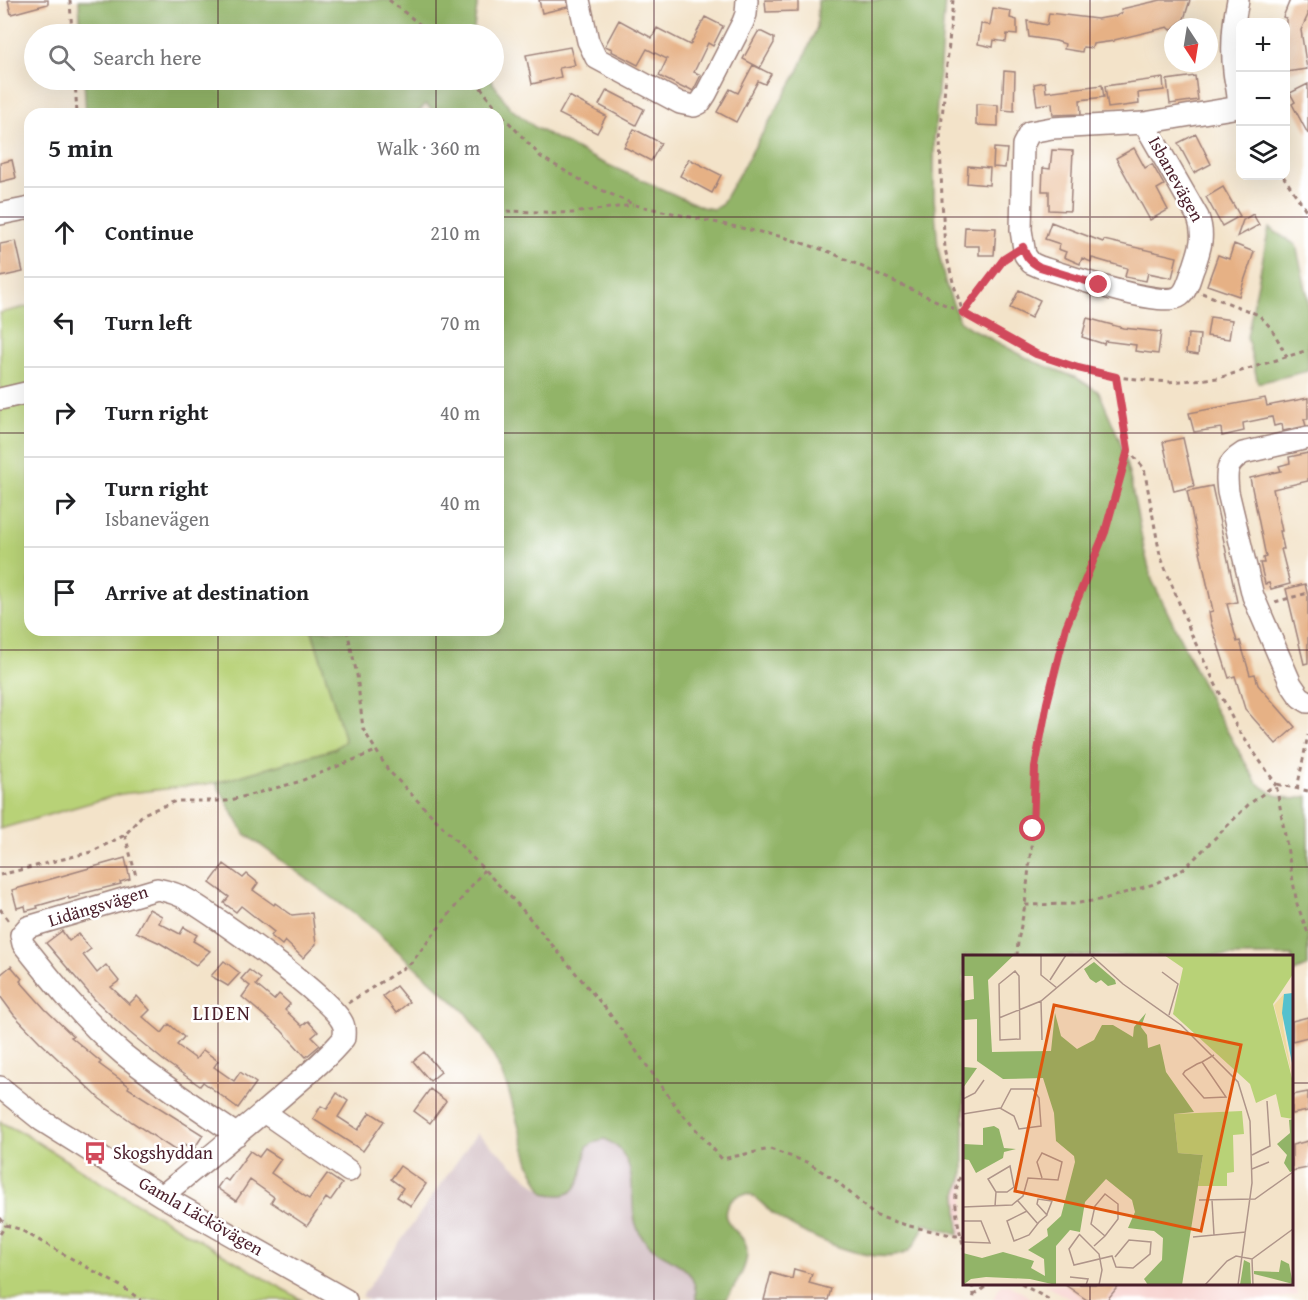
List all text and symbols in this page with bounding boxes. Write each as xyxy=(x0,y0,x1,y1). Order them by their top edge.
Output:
north arrow xyxy=(1164,18,1218,72)
map controls xyxy=(1236,18,1290,180)
button: + xyxy=(1236,18,1290,72)
search box xyxy=(24,24,504,90)
icon: search xyxy=(45,41,78,74)
text: Search here xyxy=(93,41,202,73)
button: − xyxy=(1236,72,1290,126)
button: layers xyxy=(1236,126,1290,180)
text: 5 min xyxy=(48,128,113,167)
street label: Isbanevägen xyxy=(1142,131,1211,226)
text: Walk · 360 m xyxy=(377,133,480,162)
icon: ahead xyxy=(48,216,81,249)
text: Continue xyxy=(105,216,194,248)
text: 210 m xyxy=(430,218,480,247)
route end xyxy=(1085,271,1111,297)
icon: left xyxy=(48,306,81,339)
text: Turn left xyxy=(105,306,192,338)
text: 70 m xyxy=(440,308,480,337)
icon: right xyxy=(48,396,81,429)
text: Turn right xyxy=(105,396,208,428)
text: 40 m xyxy=(440,398,480,427)
text: Turn right xyxy=(105,472,208,504)
icon: right xyxy=(48,486,81,519)
text: 40 m xyxy=(440,488,480,517)
text: Isbanevägen xyxy=(105,504,210,533)
icon: arrive xyxy=(48,576,81,609)
text: Arrive at destination xyxy=(105,576,309,608)
route start xyxy=(1019,815,1045,841)
street label: Lidängsvägen xyxy=(45,878,151,934)
inset map xyxy=(963,955,1293,1285)
district label: LIDEN xyxy=(193,998,251,1027)
place label: Skogshyddan xyxy=(113,1139,213,1166)
bus stop icon: Skogshyddan xyxy=(82,1140,108,1166)
street label: Gamla Läckövägen xyxy=(134,1169,268,1262)

